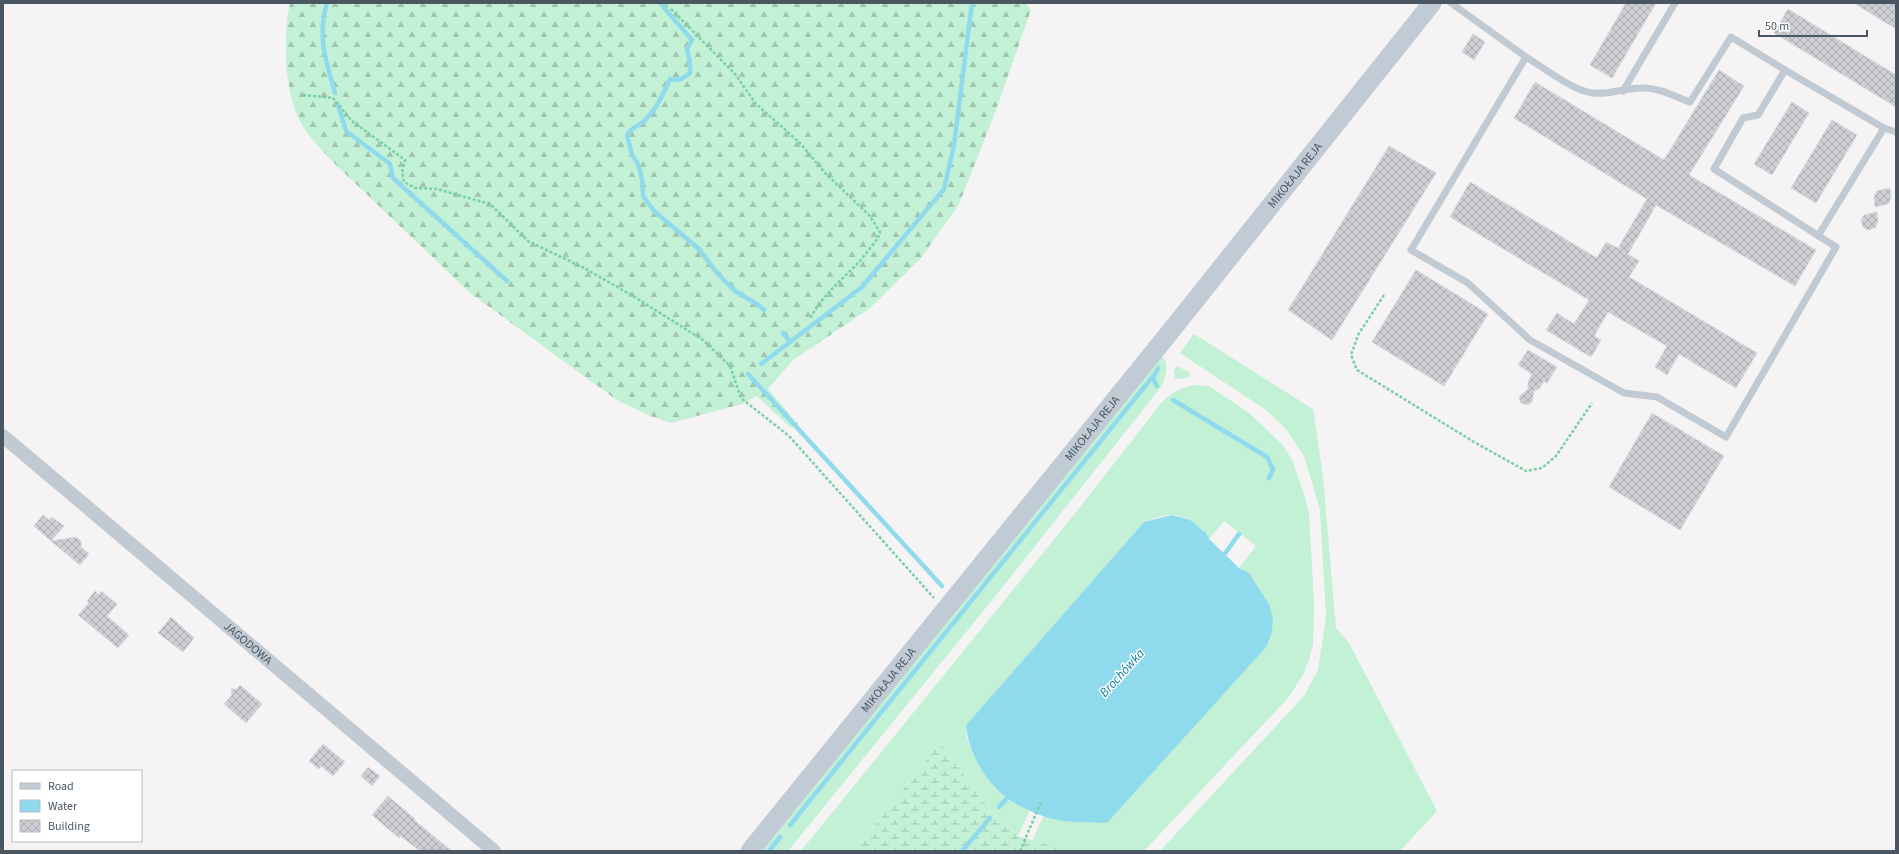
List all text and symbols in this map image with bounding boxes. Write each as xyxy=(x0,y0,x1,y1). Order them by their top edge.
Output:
scale bar xyxy=(1759,12,1867,38)
text: 50 m xyxy=(1765,18,1789,35)
street label: MIKOŁAJA REJA xyxy=(1263,139,1326,212)
street label: MIKOŁAJA REJA xyxy=(1061,392,1124,464)
street label: JAGODOWA xyxy=(220,618,276,669)
street label: MIKOŁAJA REJA xyxy=(857,643,920,716)
water label: Brochówka xyxy=(1095,645,1149,701)
legend xyxy=(12,770,142,842)
text: Road xyxy=(48,778,74,795)
text: Water xyxy=(48,798,78,815)
text: Building xyxy=(48,818,90,835)

